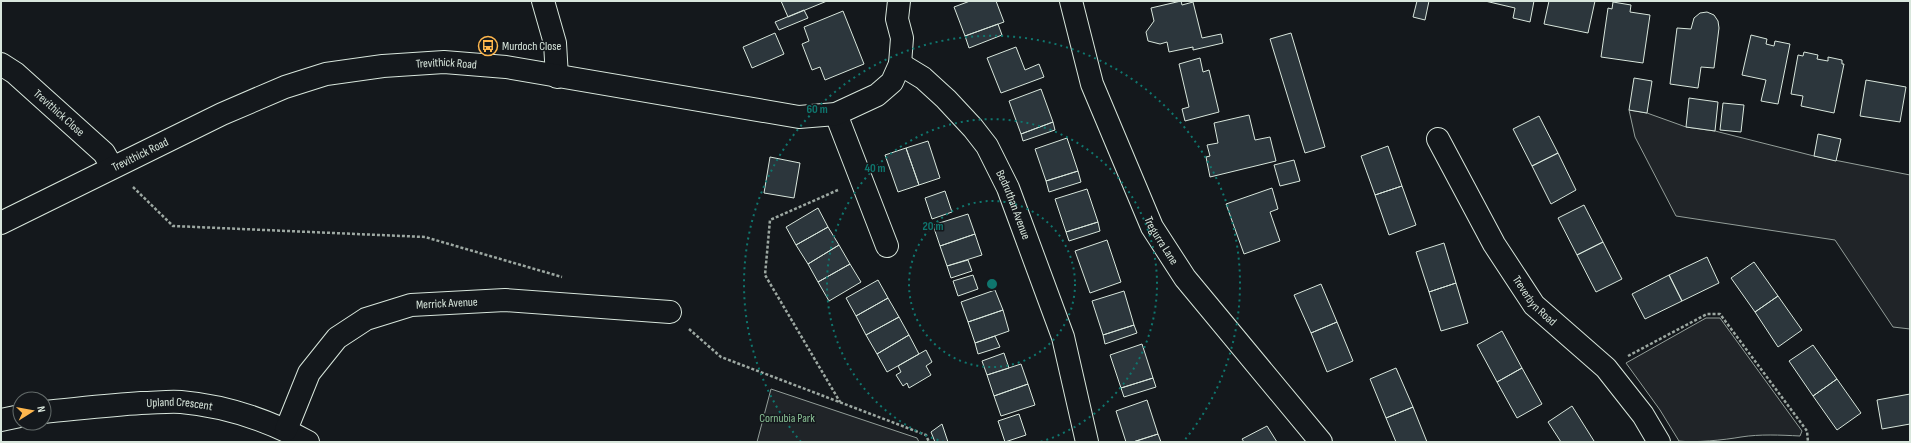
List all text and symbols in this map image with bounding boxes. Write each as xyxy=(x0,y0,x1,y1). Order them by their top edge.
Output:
bus stop icon: Murdoch Close xyxy=(477,35,499,57)
place label: Murdoch Close xyxy=(502,39,562,54)
street label: Trevithick Road xyxy=(415,54,477,72)
street label: Trevithick Close xyxy=(31,86,88,140)
text: 60 m xyxy=(806,102,828,117)
street label: Trevithick Road xyxy=(109,134,171,175)
text: 40 m xyxy=(864,161,886,176)
street label: Bedruthan Avenue xyxy=(993,167,1034,242)
street label: Tregurra Lane xyxy=(1141,214,1182,268)
text: 20 m xyxy=(923,219,943,234)
street label: Treverbyn Road xyxy=(1509,273,1560,329)
centre of rings xyxy=(985,277,999,291)
street label: Merrick Avenue xyxy=(416,294,478,312)
north arrow xyxy=(12,391,52,431)
street label: Upland Crescent xyxy=(146,394,214,414)
text: N xyxy=(34,405,48,413)
park label: Cornubia Park xyxy=(759,411,815,426)

